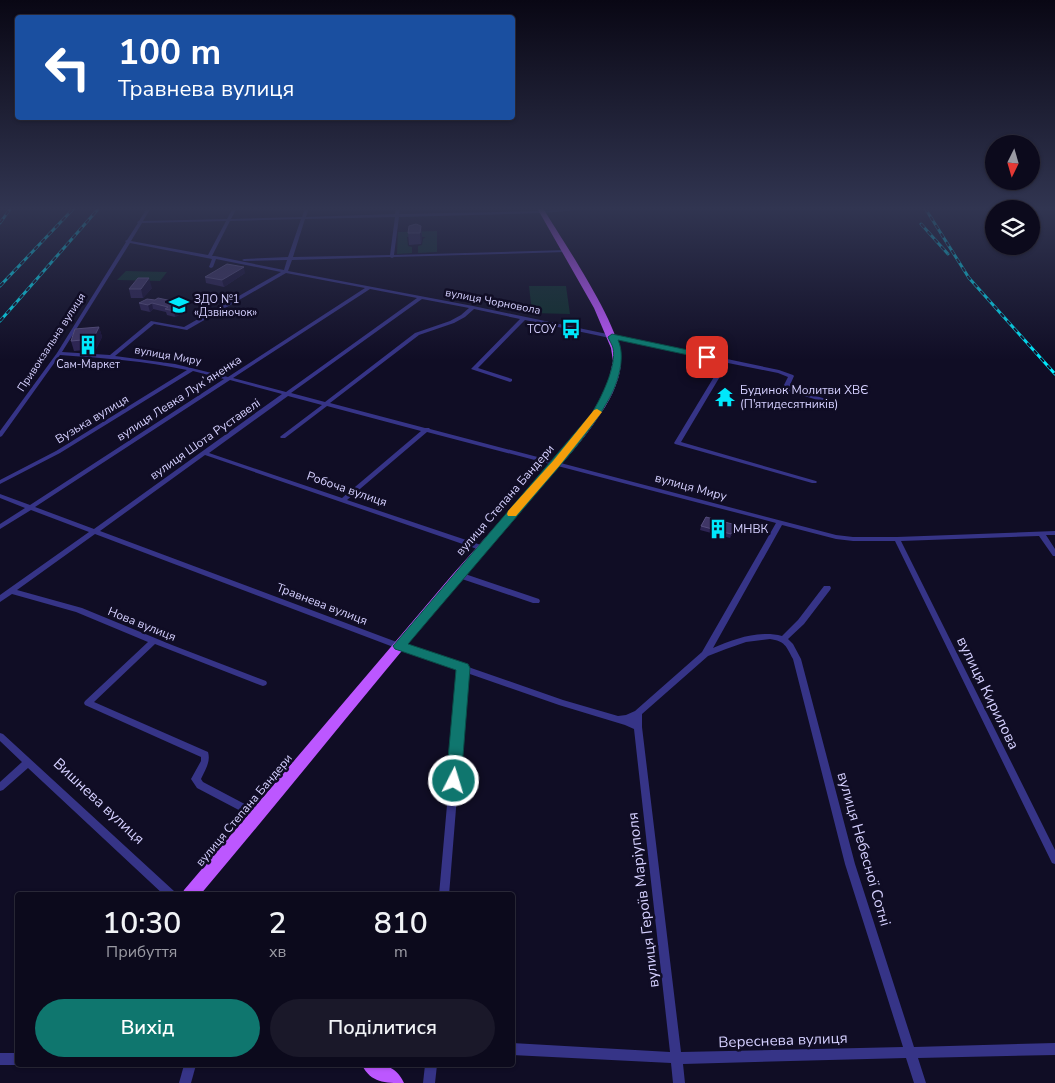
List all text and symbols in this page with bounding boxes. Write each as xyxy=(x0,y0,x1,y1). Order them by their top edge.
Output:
text: 100 m xyxy=(118,29,221,76)
icon: left xyxy=(35,35,100,100)
text: Травнева вулиця xyxy=(118,74,294,104)
north arrow xyxy=(985,135,1040,190)
map controls xyxy=(985,135,1040,255)
button: layers xyxy=(985,200,1040,255)
street label: вулиця Чорновола xyxy=(444,285,542,318)
street label: Привокзальна вулиця xyxy=(14,290,89,395)
place label: ЗДО №1 «Дзвіночок» xyxy=(194,292,257,320)
school or university icon: ЗДО №1 «Дзвіночок» xyxy=(168,294,190,316)
bus stop icon: ТСОУ xyxy=(560,318,582,340)
place label: ТСОУ xyxy=(527,322,557,337)
building icon: Сам-Маркет xyxy=(77,334,99,356)
pin xyxy=(686,336,728,378)
street label: вулиця Миру xyxy=(133,342,203,369)
icon: arrive xyxy=(693,343,721,371)
street label: вулиця Левка Лукʼяненка xyxy=(113,351,245,445)
place label: Сам-Маркет xyxy=(56,357,120,372)
place label: Будинок Молитви ХВЄ (П'ятидесятників) xyxy=(740,382,868,412)
temple icon: Будинок Молитви ХВЄ (П'ятидесятників) xyxy=(714,386,736,408)
street label: Вузька вулиця xyxy=(52,391,132,447)
street label: вулиця Шота Руставелі xyxy=(147,395,264,483)
street label: вулиця Степана Бандери xyxy=(452,441,558,559)
street label: Робоча вулиця xyxy=(305,468,389,510)
street label: вулиця Миру xyxy=(653,470,729,504)
building icon: МНВК xyxy=(707,518,729,540)
place label: МНВК xyxy=(733,521,769,537)
street label: Травнева вулиця xyxy=(274,579,370,629)
street label: Нова вулиця xyxy=(106,603,178,645)
street label: вулиця Кирилова xyxy=(952,633,1024,753)
street label: вулиця Степана Бандери xyxy=(192,750,296,870)
street label: Вишнева вулиця xyxy=(49,753,149,849)
position arrow xyxy=(427,754,479,806)
street label: вулиця Небесної Сотні xyxy=(832,770,896,928)
street label: вулиця Героїв Маріуполя xyxy=(622,811,664,989)
text: 10:30 xyxy=(102,903,181,944)
text: 2 xyxy=(269,903,287,944)
text: 810 xyxy=(374,903,428,944)
text: Прибуття xyxy=(106,941,177,963)
text: хв xyxy=(269,941,286,963)
text: m xyxy=(394,941,408,963)
button: Вихід xyxy=(35,999,260,1057)
button: Поділитися xyxy=(270,999,495,1057)
street label: Вереснева вулиця xyxy=(718,1028,848,1052)

